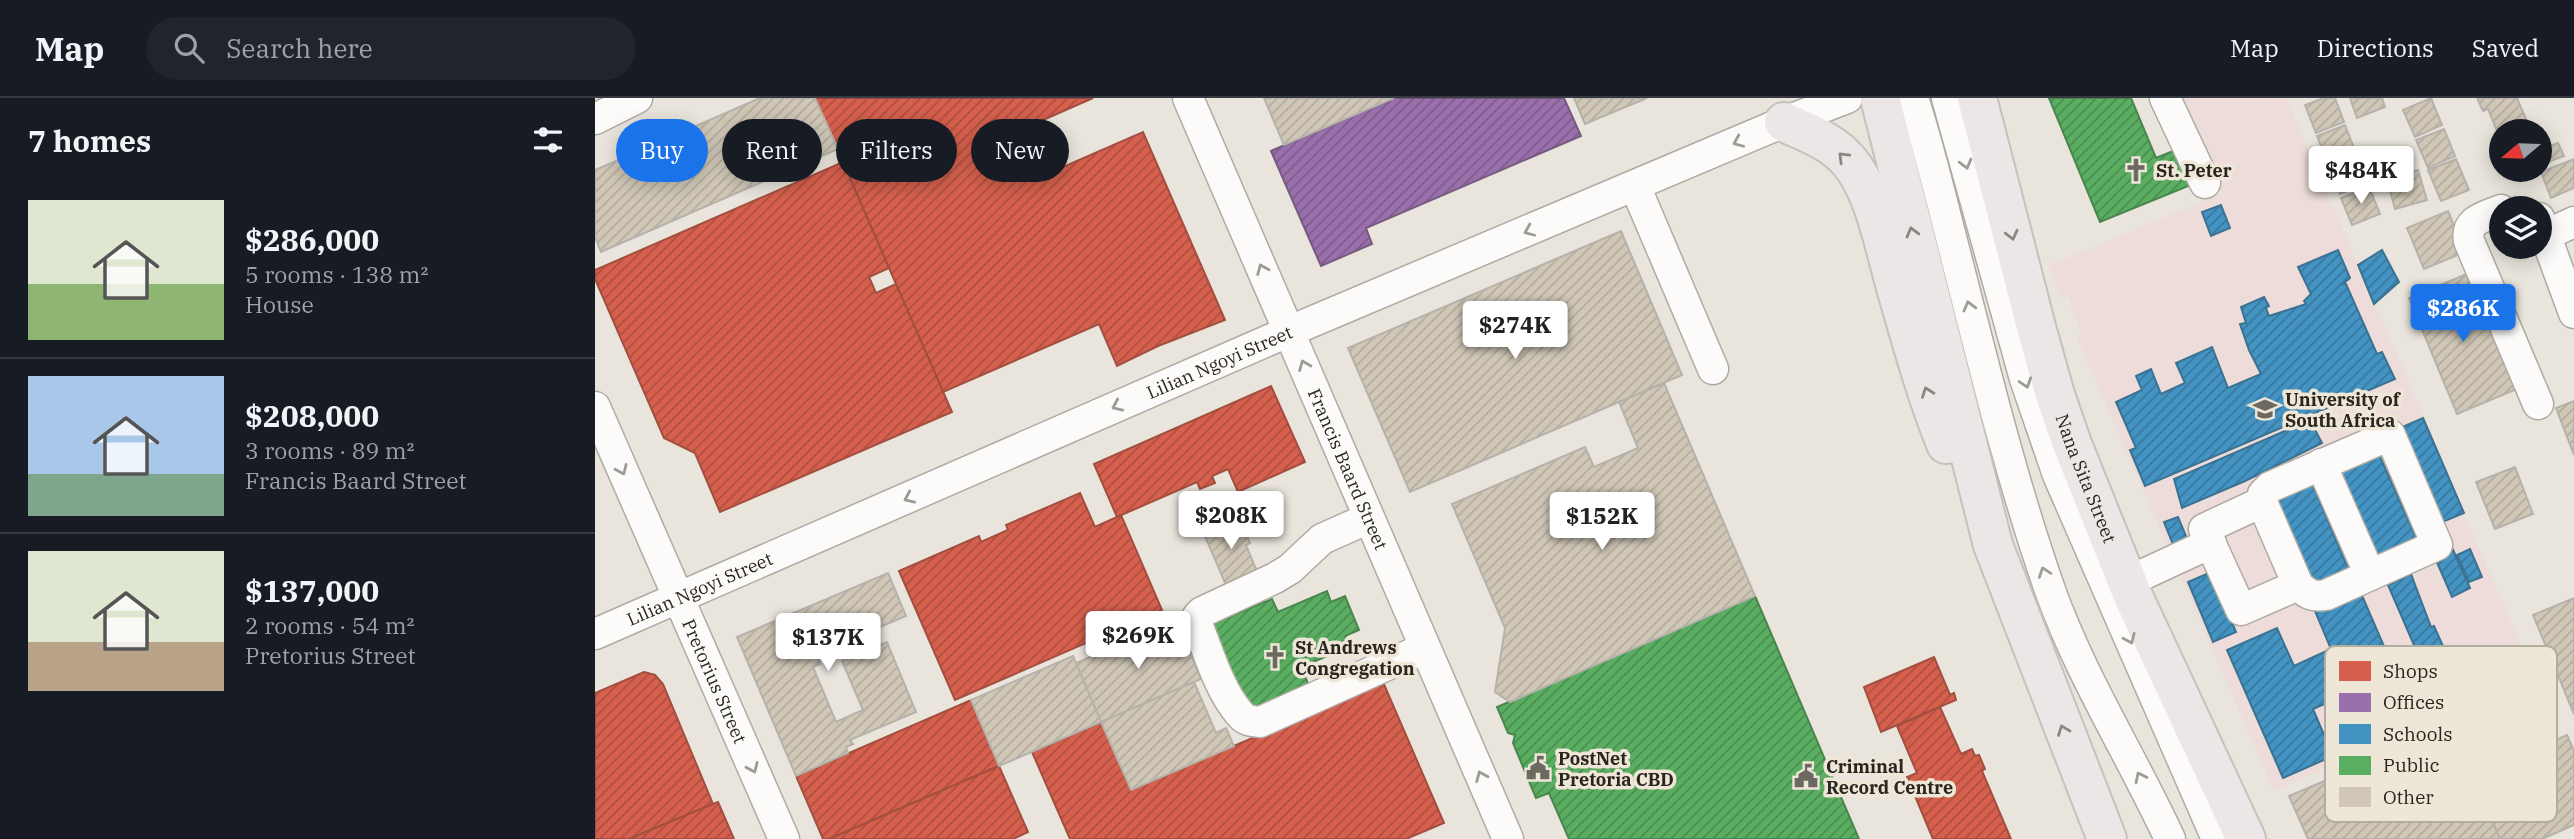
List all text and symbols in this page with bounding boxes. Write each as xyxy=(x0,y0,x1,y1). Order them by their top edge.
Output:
search box xyxy=(146,17,636,80)
text: Map xyxy=(35,27,104,70)
icon: search xyxy=(170,29,208,67)
text: Search here xyxy=(226,31,373,65)
text: Map xyxy=(2230,32,2279,64)
text: Directions xyxy=(2317,32,2434,64)
text: Saved xyxy=(2472,32,2539,64)
chip: Buy xyxy=(616,119,708,182)
chip: Rent xyxy=(722,119,822,182)
chip: Filters xyxy=(836,119,957,182)
chip: New xyxy=(971,119,1069,182)
north arrow xyxy=(2489,119,2551,182)
map controls xyxy=(2489,119,2552,259)
text: 7 homes xyxy=(28,121,151,160)
icon: filters xyxy=(529,121,567,159)
one-way arrow xyxy=(1733,134,1746,148)
pin: $484K xyxy=(2312,146,2410,206)
one-way arrow xyxy=(1838,153,1851,166)
text: $484K xyxy=(2325,154,2397,184)
church icon: St. Peter xyxy=(2122,156,2150,184)
one-way arrow xyxy=(1957,157,1972,169)
place label: St. Peter xyxy=(2156,159,2232,182)
button: layers xyxy=(2489,196,2552,259)
text: $286,000 xyxy=(245,220,379,259)
one-way arrow xyxy=(1524,223,1536,237)
one-way arrow xyxy=(1906,226,1920,238)
icon: home xyxy=(84,228,168,312)
one-way arrow xyxy=(2004,229,2018,241)
text: 5 rooms · 138 m² xyxy=(245,259,428,289)
one-way arrow xyxy=(1256,264,1270,276)
pin: $286K xyxy=(2414,285,2512,344)
text: House xyxy=(245,289,314,319)
text: $286K xyxy=(2427,292,2499,322)
one-way arrow xyxy=(1962,300,1977,312)
pin: $274K xyxy=(1466,302,1564,361)
text: $274K xyxy=(1479,309,1551,339)
street label: Lilian Ngoyi Street xyxy=(1143,320,1296,404)
one-way arrow xyxy=(1298,359,1312,371)
one-way arrow xyxy=(2018,376,2032,388)
street label: Francis Baard Street xyxy=(1303,385,1393,553)
one-way arrow xyxy=(1921,387,1935,399)
place label: University of South Africa xyxy=(2285,388,2402,432)
school or university icon: University of South Africa xyxy=(2251,395,2279,423)
text: $208,000 xyxy=(245,396,379,435)
one-way arrow xyxy=(1112,398,1124,412)
icon: home xyxy=(84,404,168,488)
street label: Nana Sita Street xyxy=(2051,411,2122,546)
text: 3 rooms · 89 m² xyxy=(245,435,415,465)
one-way arrow xyxy=(614,463,628,475)
text: Francis Baard Street xyxy=(245,465,467,495)
one-way arrow xyxy=(903,490,916,504)
pin: $208K xyxy=(1182,491,1280,551)
pin: $152K xyxy=(1553,492,1651,552)
text: $208K xyxy=(1195,499,1267,529)
text: $152K xyxy=(1566,500,1638,530)
street label: Lilian Ngoyi Street xyxy=(623,547,776,630)
one-way arrow xyxy=(2038,566,2052,578)
text: $137,000 xyxy=(245,571,379,610)
icon: home xyxy=(84,579,168,663)
text: 2 rooms · 54 m² xyxy=(245,610,415,640)
pin: $269K xyxy=(1089,612,1187,671)
pin: $137K xyxy=(779,614,877,673)
street label: Pretorius Street xyxy=(678,615,752,747)
text: $269K xyxy=(1102,619,1174,649)
text: $137K xyxy=(792,621,864,651)
one-way arrow xyxy=(2122,632,2136,644)
place label: St Andrews Congregation xyxy=(1295,636,1415,680)
text: Pretorius Street xyxy=(245,640,416,670)
church icon: St Andrews Congregation xyxy=(1261,643,1289,671)
legend xyxy=(2325,646,2557,822)
text: Shops xyxy=(2383,659,2438,683)
text: Offices xyxy=(2383,690,2444,714)
text: Schools xyxy=(2383,722,2452,746)
one-way arrow xyxy=(2058,725,2072,737)
place label: PostNet Pretoria CBD xyxy=(1558,747,1674,791)
text: Public xyxy=(2383,753,2440,777)
public building icon: PostNet Pretoria CBD xyxy=(1524,754,1552,782)
place label: Criminal Record Centre xyxy=(1826,755,1953,799)
one-way arrow xyxy=(745,761,759,773)
public building icon: Criminal Record Centre xyxy=(1792,762,1820,790)
one-way arrow xyxy=(1475,771,1489,783)
one-way arrow xyxy=(2135,772,2149,784)
text: Other xyxy=(2383,785,2434,809)

